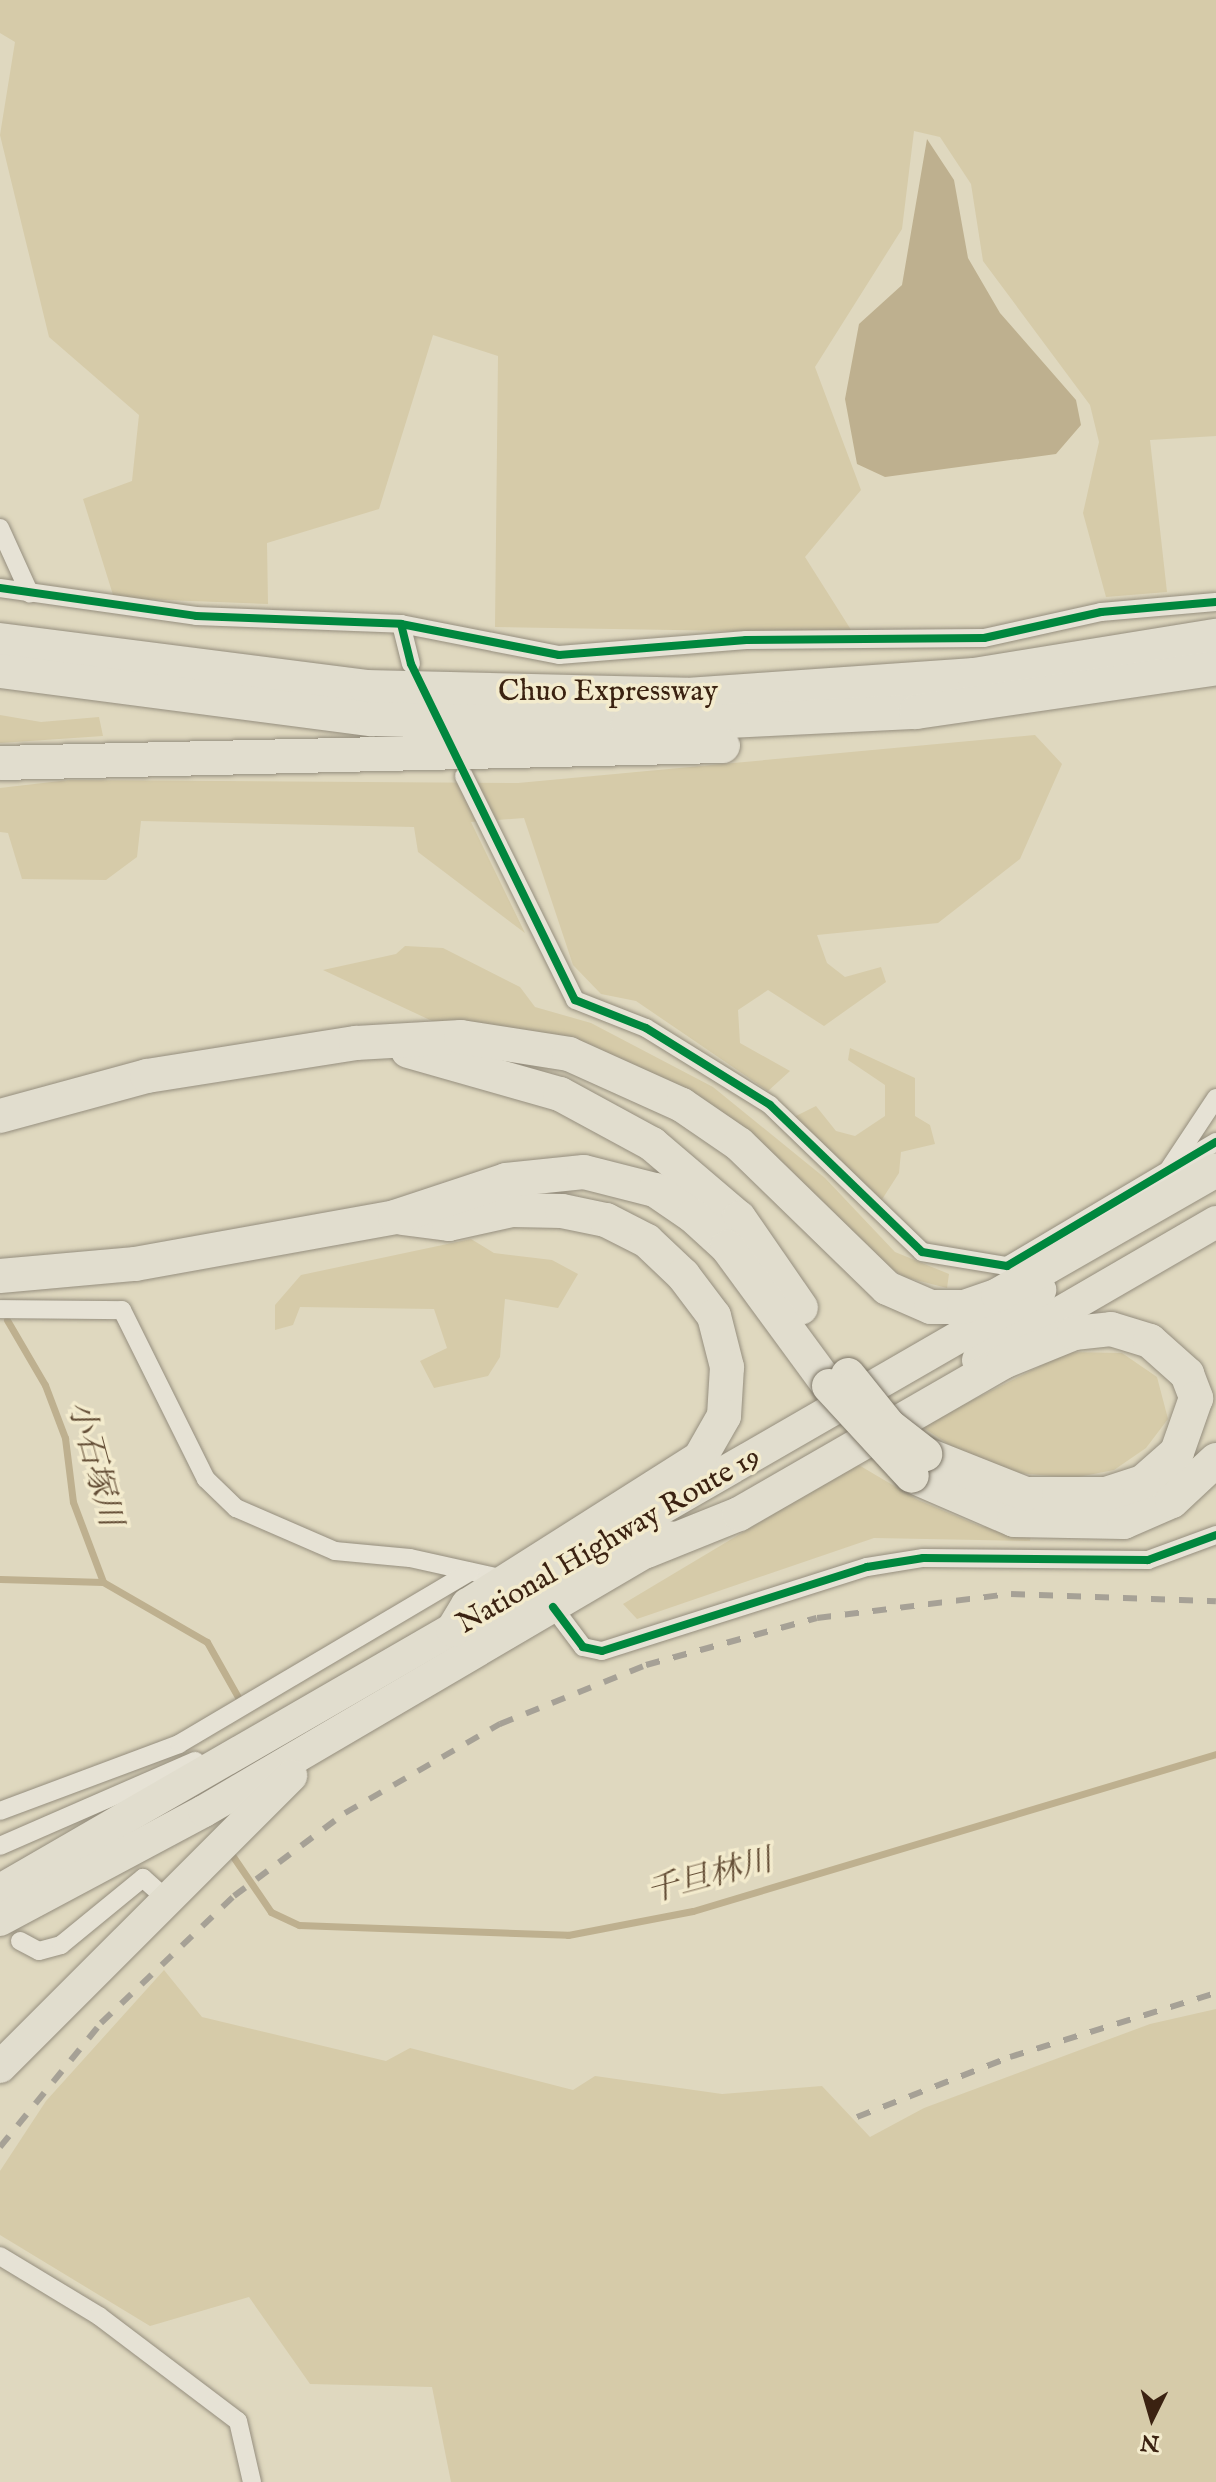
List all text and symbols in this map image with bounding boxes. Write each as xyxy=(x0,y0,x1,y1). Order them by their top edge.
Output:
street label: Chuo Expressway xyxy=(498,674,718,710)
water label: 小石塚川 xyxy=(58,1397,128,1531)
street label: National Highway Route 19 xyxy=(451,1439,767,1643)
water label: 千旦林川 xyxy=(643,1843,777,1913)
north arrow xyxy=(1112,2378,1192,2458)
text: N xyxy=(1139,2427,1161,2457)

